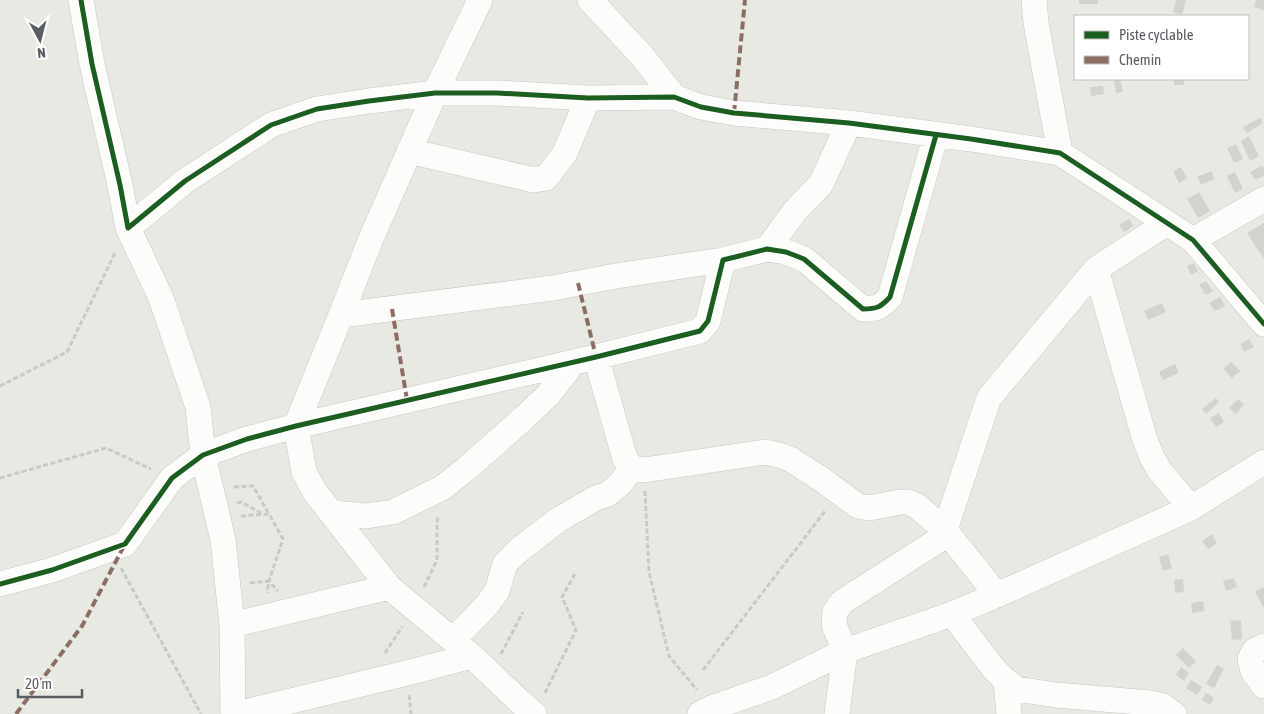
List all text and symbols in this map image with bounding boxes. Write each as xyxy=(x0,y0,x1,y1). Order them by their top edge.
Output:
north arrow xyxy=(15,15,65,65)
legend xyxy=(1074,15,1249,80)
text: Piste cyclable xyxy=(1119,26,1194,43)
text: N xyxy=(37,44,47,61)
text: Chemin xyxy=(1119,51,1161,68)
scale bar xyxy=(18,666,81,698)
text: 20 m xyxy=(25,675,52,692)

